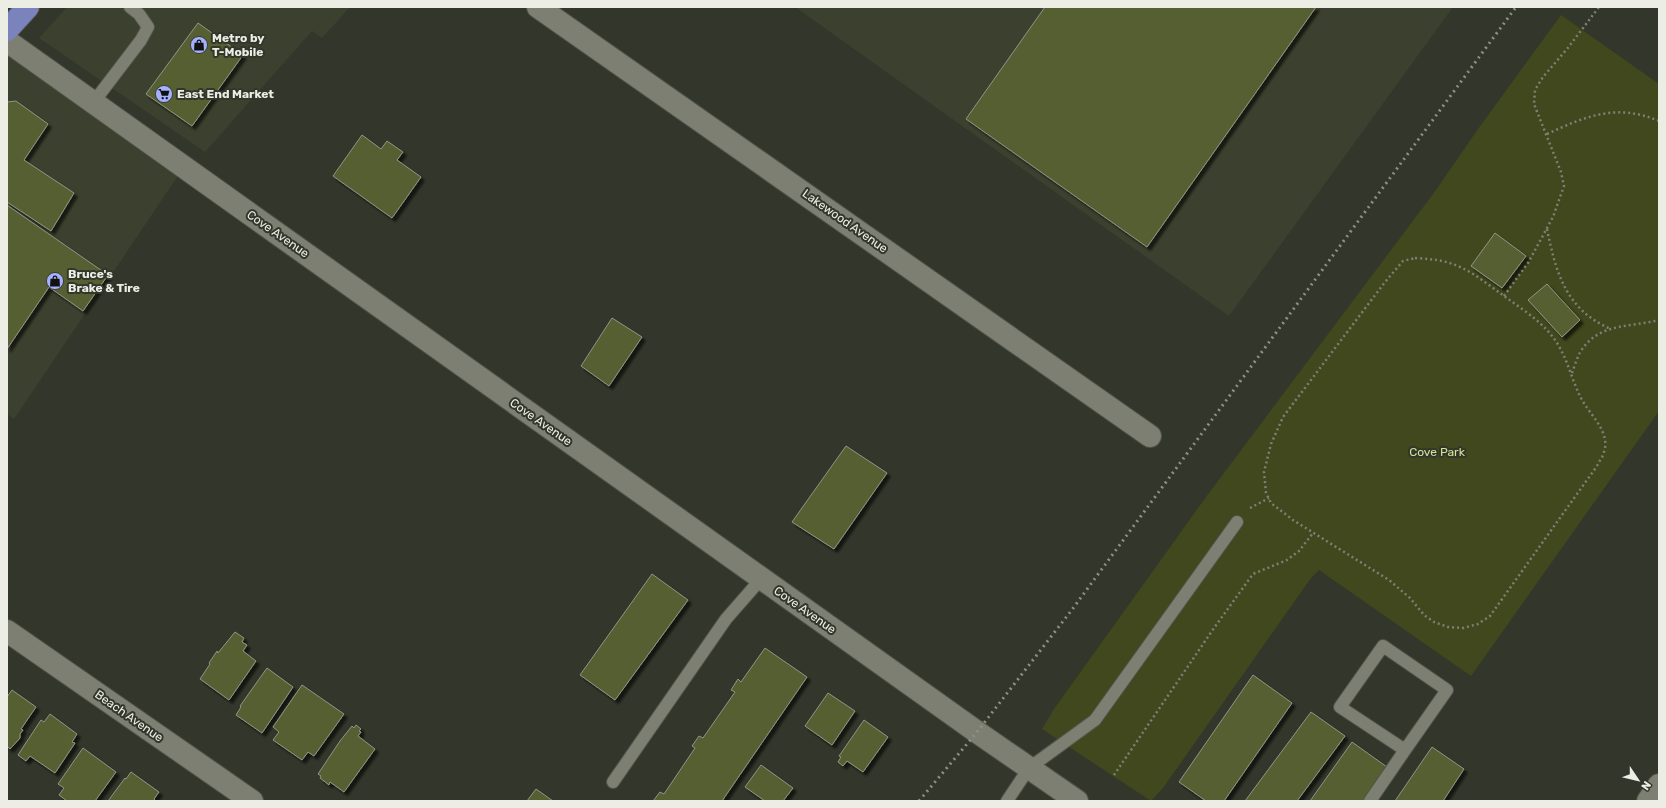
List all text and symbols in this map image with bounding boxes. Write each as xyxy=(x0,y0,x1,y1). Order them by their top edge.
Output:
place label: Metro by T-Mobile xyxy=(212,31,264,59)
shop icon: Metro by T-Mobile xyxy=(189,35,209,55)
supermarket icon: East End Market xyxy=(154,84,174,104)
place label: East End Market xyxy=(177,87,274,101)
street label: Lakewood Avenue xyxy=(800,186,891,256)
street label: Cove Avenue xyxy=(244,207,312,261)
place label: Bruce's Brake & Tire xyxy=(68,267,140,295)
shop icon: Bruce's Brake & Tire xyxy=(45,271,65,291)
street label: Cove Avenue xyxy=(507,395,575,449)
park label: Cove Park xyxy=(1409,445,1466,459)
street label: Cove Avenue xyxy=(771,583,839,637)
street label: Beach Avenue xyxy=(92,687,166,745)
north arrow xyxy=(1618,760,1658,800)
text: N xyxy=(1638,778,1653,792)

